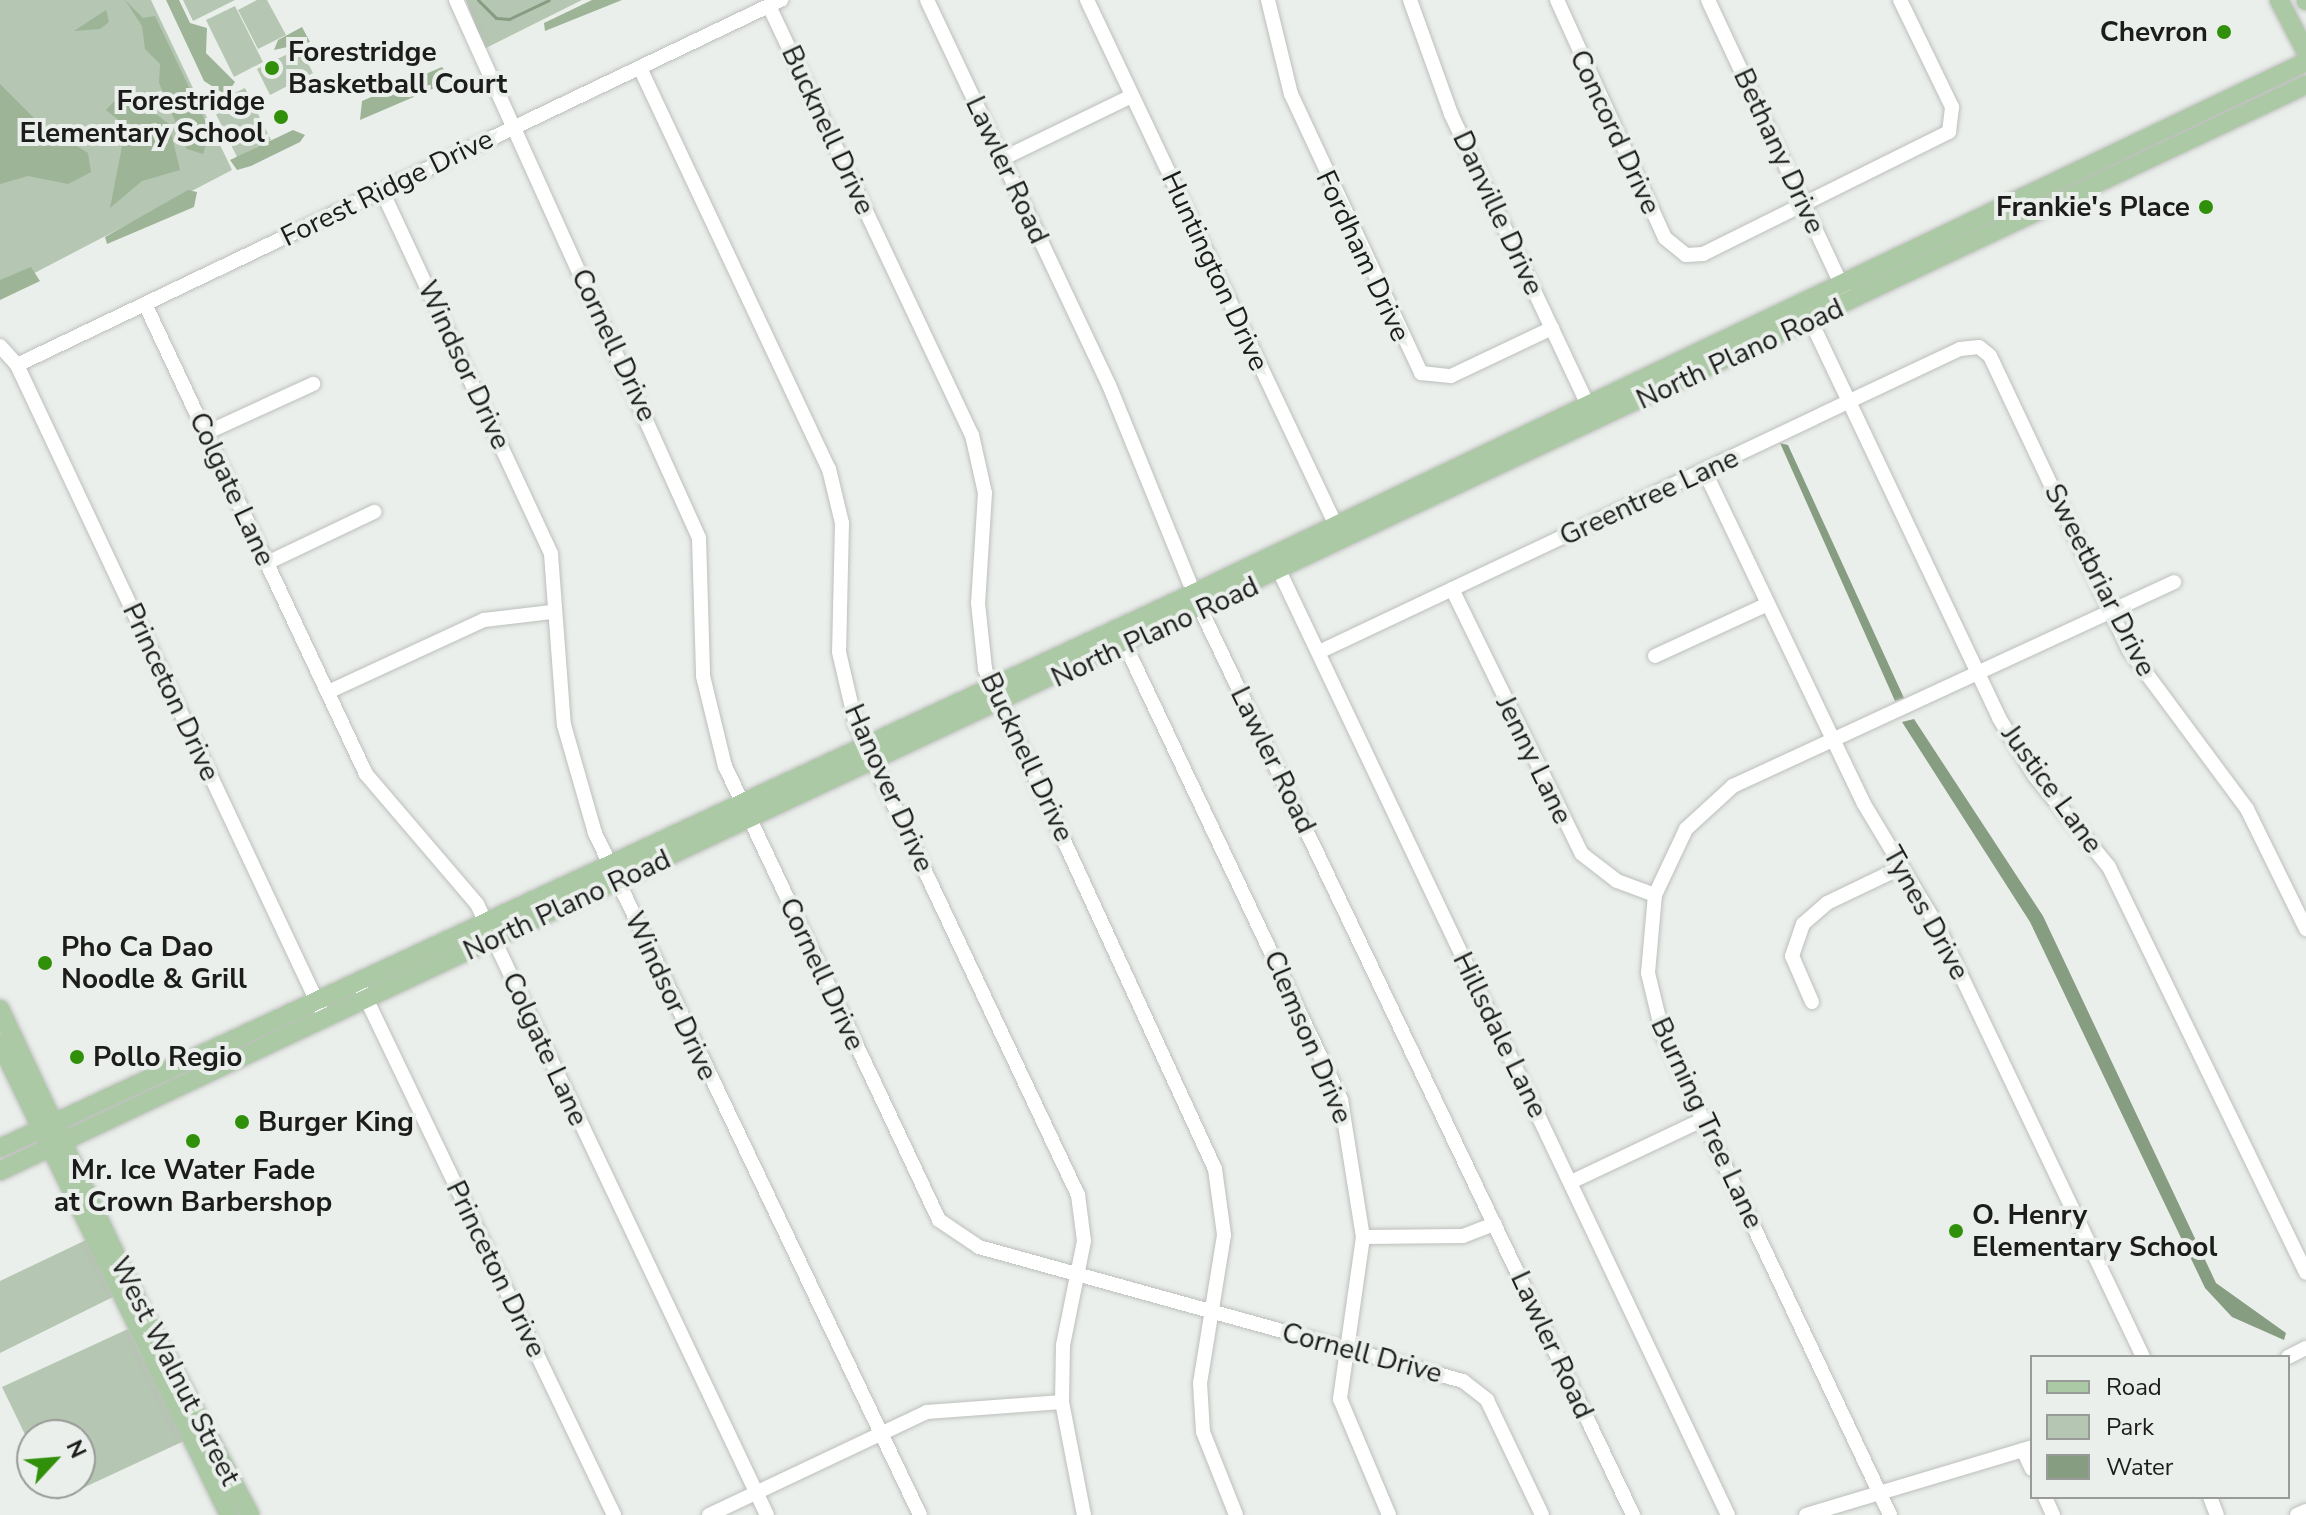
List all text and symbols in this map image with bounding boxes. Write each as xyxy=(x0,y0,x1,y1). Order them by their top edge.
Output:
place label: Chevron xyxy=(2100,15,2208,49)
marker: Chevron xyxy=(2215,23,2233,41)
place label: Forestridge Basketball Court xyxy=(288,35,507,101)
street label: Bucknell Drive xyxy=(774,40,882,220)
street label: Concord Drive xyxy=(1562,45,1668,219)
marker: Forestridge Basketball Court xyxy=(263,59,281,77)
street label: Bethany Drive xyxy=(1726,63,1832,239)
place label: Forestridge Elementary School xyxy=(20,84,265,150)
street label: Lawler Road xyxy=(958,91,1056,249)
marker: Forestridge Elementary School xyxy=(272,108,290,126)
street label: Forest Ridge Drive xyxy=(275,122,499,254)
street label: Danville Drive xyxy=(1445,126,1551,300)
street label: Fordham Drive xyxy=(1309,165,1417,347)
street label: Huntington Drive xyxy=(1154,166,1276,376)
place label: Frankie's Place xyxy=(1996,190,2190,224)
marker: Frankie's Place xyxy=(2197,198,2215,216)
street label: Cornell Drive xyxy=(564,263,664,427)
street label: Windsor Drive xyxy=(410,275,518,455)
street label: North Plano Road xyxy=(1631,291,1849,417)
street label: Colgate Lane xyxy=(182,407,282,571)
street label: Greentree Lane xyxy=(1554,441,1744,553)
street label: Sweetbriar Drive xyxy=(2037,478,2163,682)
street label: North Plano Road xyxy=(1046,569,1264,695)
street label: Princeton Drive xyxy=(115,598,227,786)
street label: Bucknell Drive xyxy=(973,667,1081,847)
street label: Lawler Road xyxy=(1223,681,1323,839)
street label: Jenny Lane xyxy=(1489,691,1579,829)
street label: Hanover Drive xyxy=(837,699,941,877)
street label: Justice Lane xyxy=(1994,718,2110,860)
street label: Tynes Drive xyxy=(1876,840,1976,986)
street label: North Plano Road xyxy=(458,842,676,968)
street label: Cornell Drive xyxy=(772,892,872,1056)
street label: Windsor Drive xyxy=(617,906,725,1086)
place label: Pho Ca Dao Noodle & Grill xyxy=(61,930,247,996)
street label: Clemson Drive xyxy=(1257,946,1359,1128)
street label: Hillsdale Lane xyxy=(1445,947,1555,1123)
marker: Pho Ca Dao Noodle & Grill xyxy=(36,954,54,972)
street label: Colgate Lane xyxy=(495,967,595,1131)
street label: Burning Tree Lane xyxy=(1643,1012,1771,1234)
place label: Pollo Regio xyxy=(93,1040,242,1074)
marker: Pollo Regio xyxy=(68,1048,86,1066)
place label: Burger King xyxy=(258,1105,414,1139)
marker: Burger King xyxy=(233,1113,251,1131)
marker: Mr. Ice Water Fade at Crown Barbershop xyxy=(184,1132,202,1150)
place label: Mr. Ice Water Fade at Crown Barbershop xyxy=(54,1153,332,1219)
street label: Princeton Drive xyxy=(439,1175,553,1363)
place label: O. Henry Elementary School xyxy=(1972,1198,2217,1264)
marker: O. Henry Elementary School xyxy=(1947,1222,1965,1240)
street label: West Walnut Street xyxy=(103,1251,247,1491)
street label: Lawler Road xyxy=(1503,1266,1601,1424)
street label: Cornell Drive xyxy=(1278,1315,1446,1391)
legend xyxy=(2030,1355,2290,1499)
text: Road xyxy=(2106,1371,2162,1403)
text: Park xyxy=(2106,1411,2154,1443)
north arrow xyxy=(16,1419,96,1499)
text: N xyxy=(59,1435,93,1463)
text: Water xyxy=(2106,1451,2173,1483)

